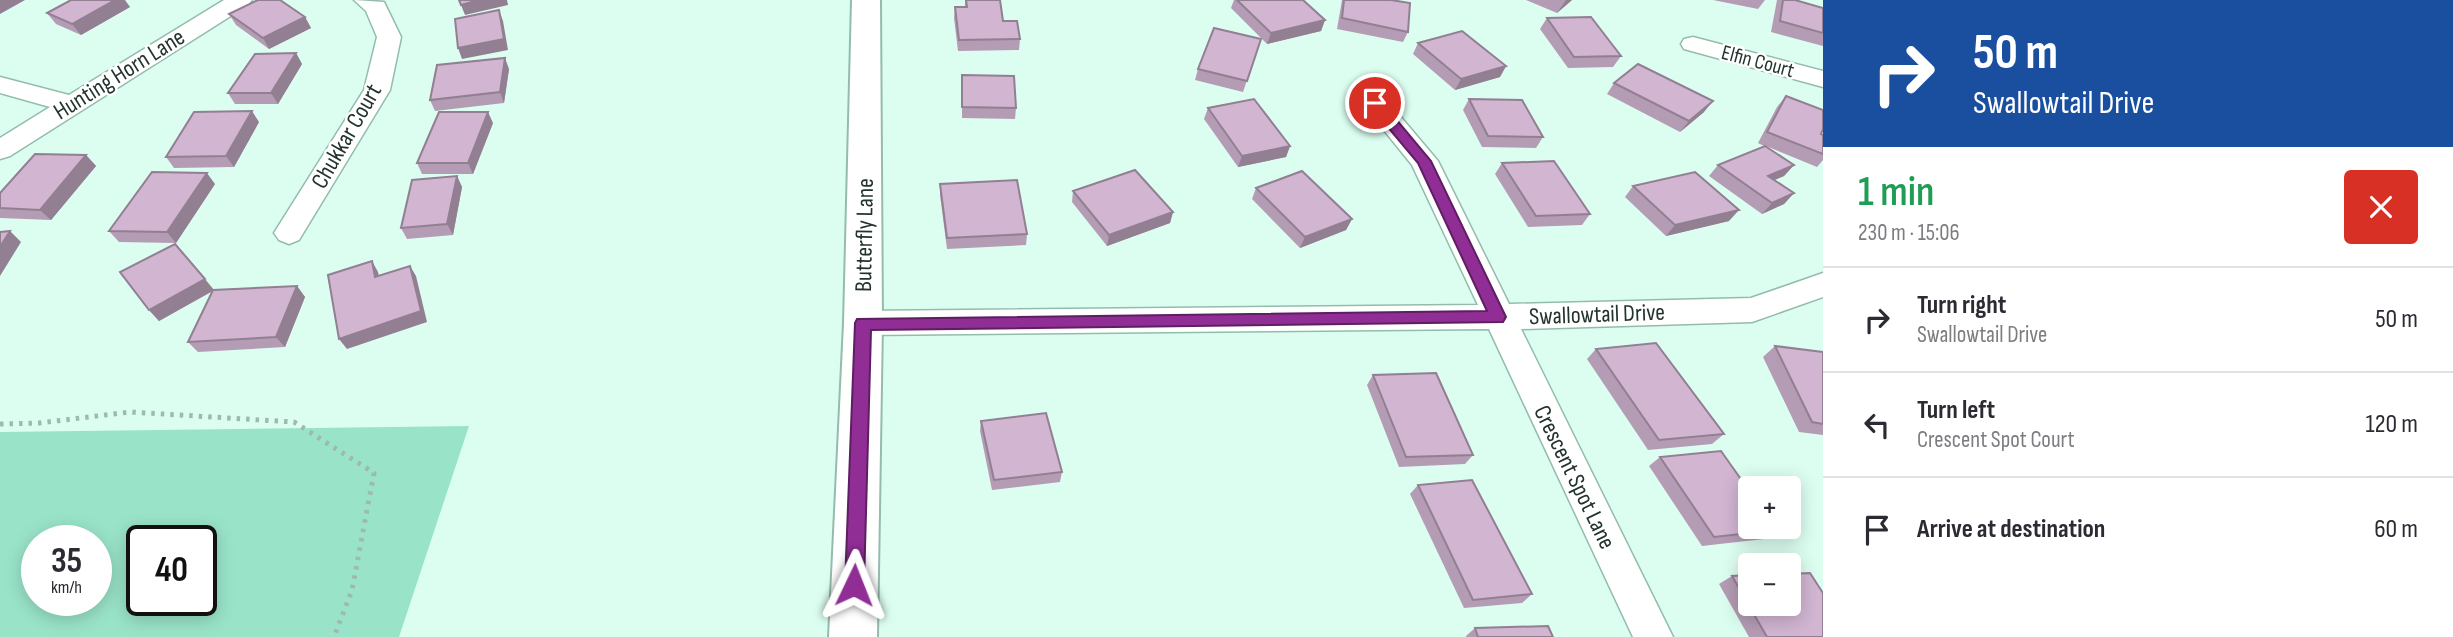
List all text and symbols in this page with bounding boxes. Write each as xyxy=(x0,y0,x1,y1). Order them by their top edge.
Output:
street label: Hunting Horn Lane xyxy=(48,23,190,126)
text: 50 m xyxy=(1973,24,2058,83)
icon: right xyxy=(1858,28,1949,119)
street label: Elfin Court xyxy=(1719,40,1797,83)
pin xyxy=(1345,73,1405,133)
street label: Chukkar Court xyxy=(305,79,388,194)
icon: arrive xyxy=(1356,84,1394,122)
text: Swallowtail Drive xyxy=(1973,84,2154,123)
text: 1 min xyxy=(1858,167,1934,218)
button: close xyxy=(2344,170,2418,244)
street label: Butterfly Lane xyxy=(849,178,880,292)
text: 230 m · 15:06 xyxy=(1858,219,1960,247)
text: Turn right xyxy=(1917,290,2006,321)
street label: Swallowtail Drive xyxy=(1529,298,1665,331)
icon: right xyxy=(1858,301,1896,339)
text: 50 m xyxy=(2375,304,2418,335)
text: Swallowtail Drive xyxy=(1917,321,2047,349)
text: Turn left xyxy=(1917,395,1995,426)
street label: Crescent Spot Lane xyxy=(1527,401,1622,554)
icon: left xyxy=(1858,406,1896,444)
text: 120 m xyxy=(2365,409,2418,440)
text: Crescent Spot Court xyxy=(1917,426,2074,454)
map controls xyxy=(1738,476,1801,616)
button: + xyxy=(1738,476,1801,539)
icon: arrive xyxy=(1858,511,1896,549)
text: Arrive at destination xyxy=(1917,514,2105,545)
text: 60 m xyxy=(2374,514,2418,545)
speed limit sign: 40 xyxy=(126,525,217,616)
text: 35 xyxy=(51,540,82,583)
position arrow xyxy=(817,548,891,622)
button: − xyxy=(1738,553,1801,616)
text: km/h xyxy=(51,577,82,598)

